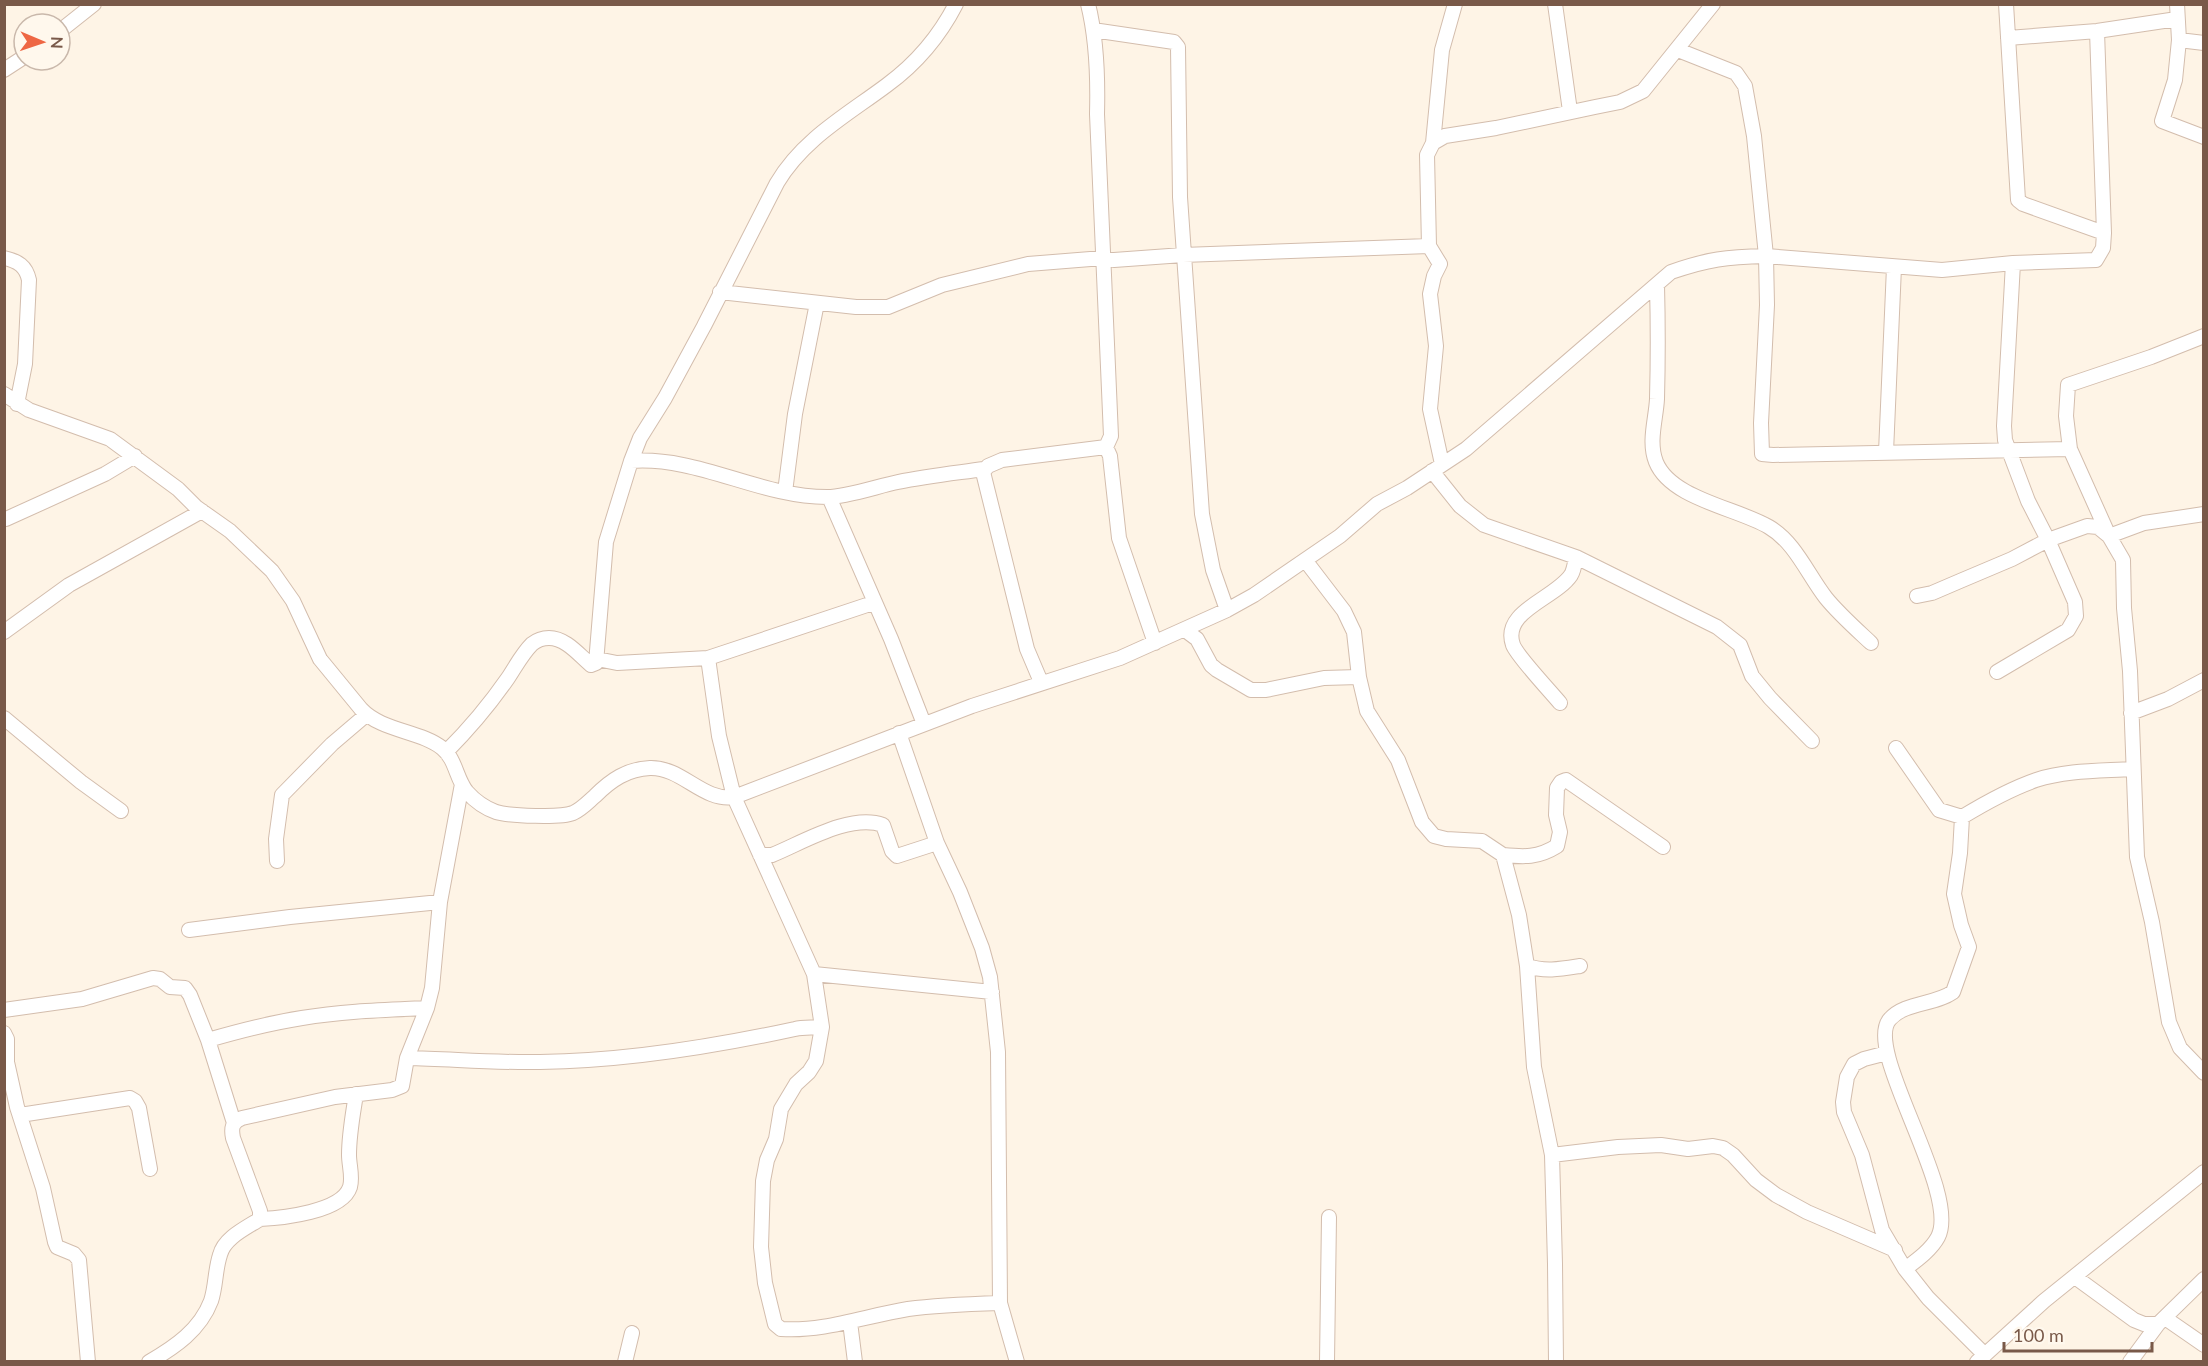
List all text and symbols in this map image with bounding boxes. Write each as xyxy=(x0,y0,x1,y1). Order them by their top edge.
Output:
north arrow xyxy=(12,12,72,72)
text: N xyxy=(48,36,67,49)
scale bar xyxy=(2004,1315,2152,1353)
text: 100 m xyxy=(2013,1324,2064,1346)

